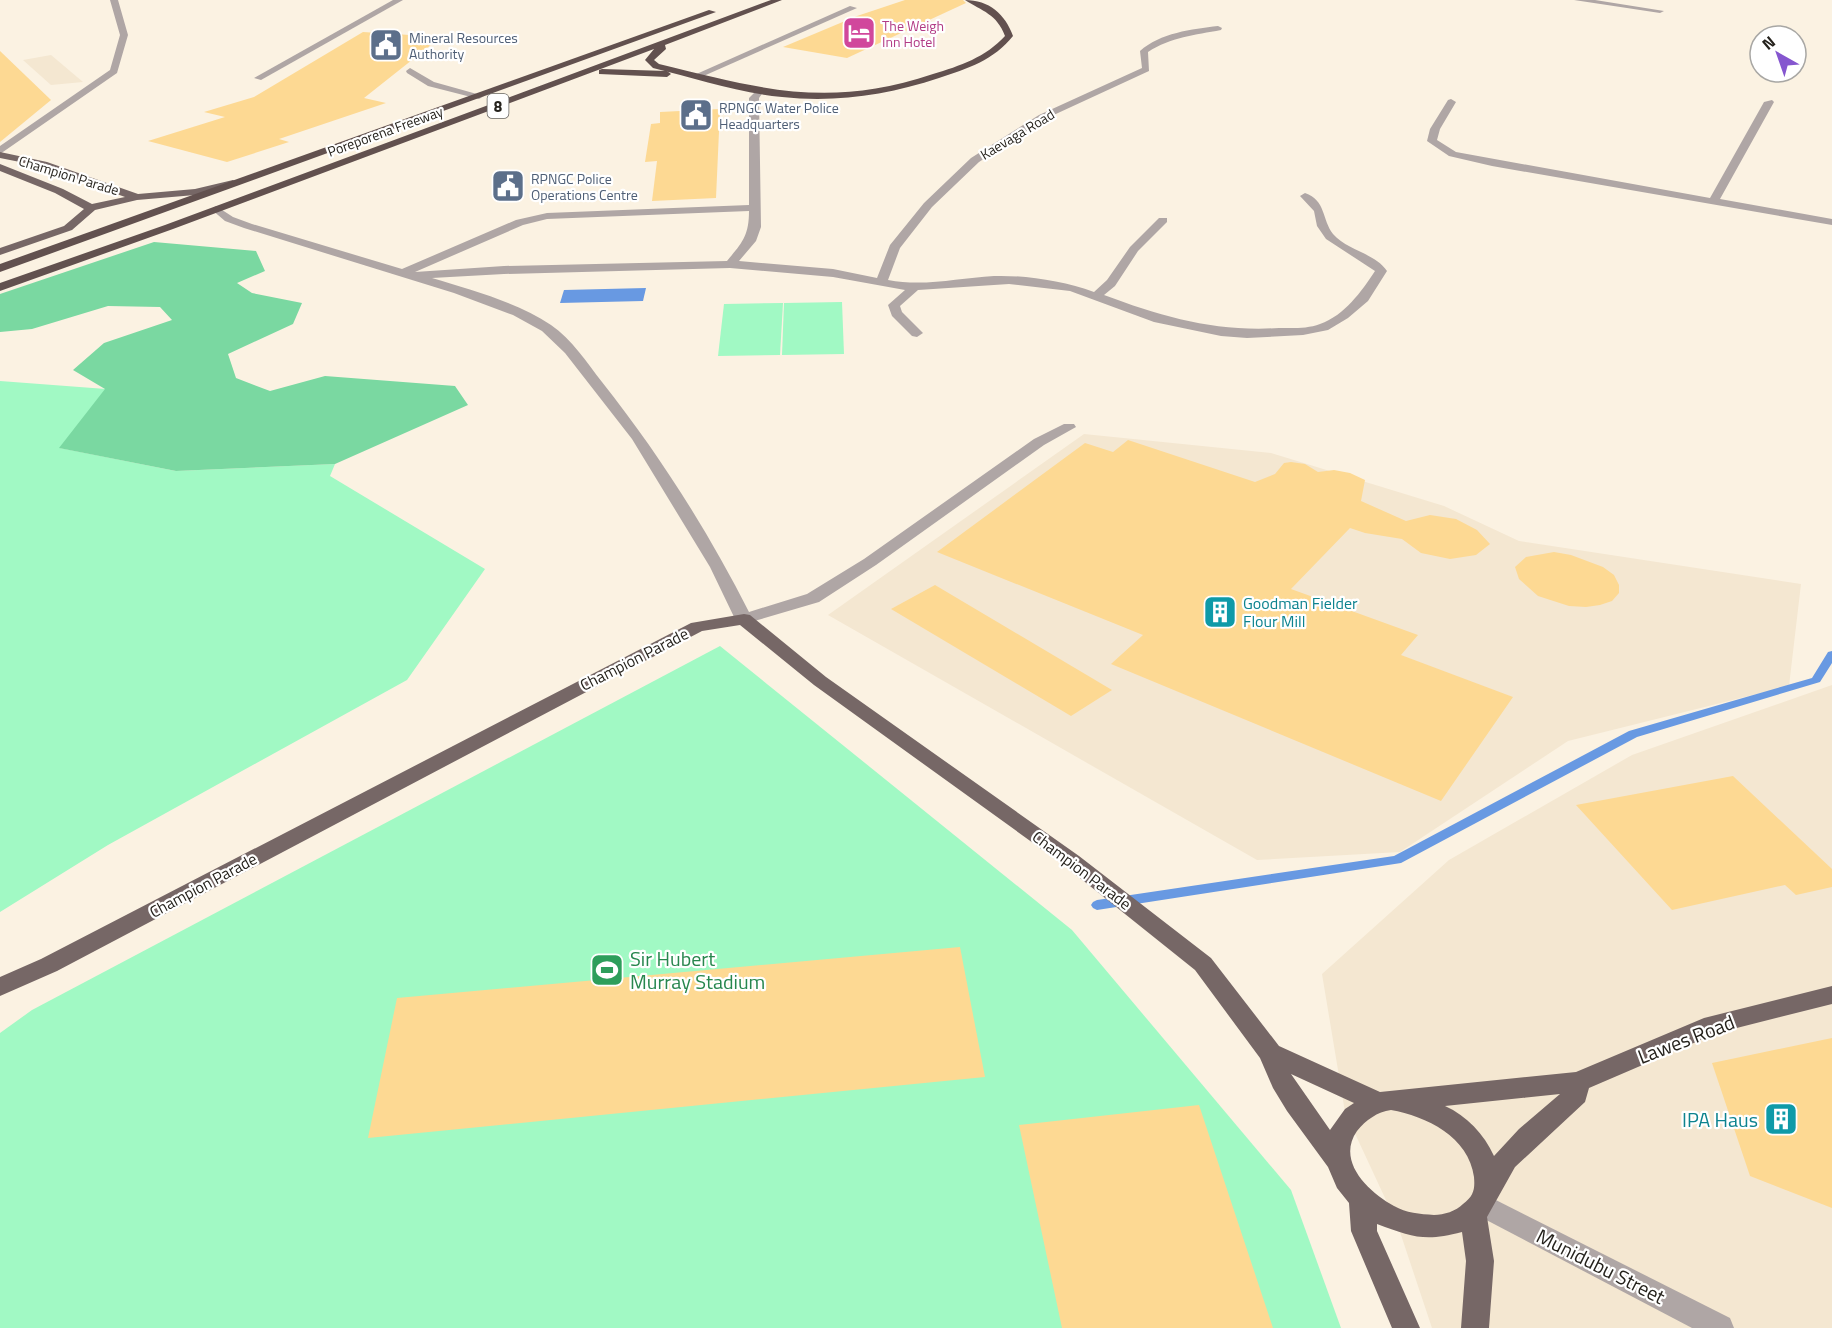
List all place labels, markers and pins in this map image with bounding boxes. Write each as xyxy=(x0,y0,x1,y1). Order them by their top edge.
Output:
hotel icon: The Weigh Inn Hotel xyxy=(841,15,877,51)
place label: The Weigh Inn Hotel xyxy=(882,15,944,52)
public building icon: Mineral Resources Authority xyxy=(368,27,404,63)
place label: Mineral Resources Authority xyxy=(409,27,518,64)
public building icon: RPNGC Water Police Headquarters xyxy=(678,97,714,133)
place label: RPNGC Water Police Headquarters xyxy=(719,97,839,134)
public building icon: RPNGC Police Operations Centre xyxy=(490,168,526,204)
place label: RPNGC Police Operations Centre xyxy=(531,168,638,205)
place label: Goodman Fielder Flour Mill xyxy=(1243,591,1358,633)
building icon: Goodman Fielder Flour Mill xyxy=(1202,594,1238,630)
place label: Sir Hubert Murray Stadium xyxy=(630,943,765,997)
sports icon: Sir Hubert Murray Stadium xyxy=(589,952,625,988)
building icon: IPA Haus xyxy=(1763,1101,1799,1137)
place label: IPA Haus xyxy=(1682,1104,1758,1135)

